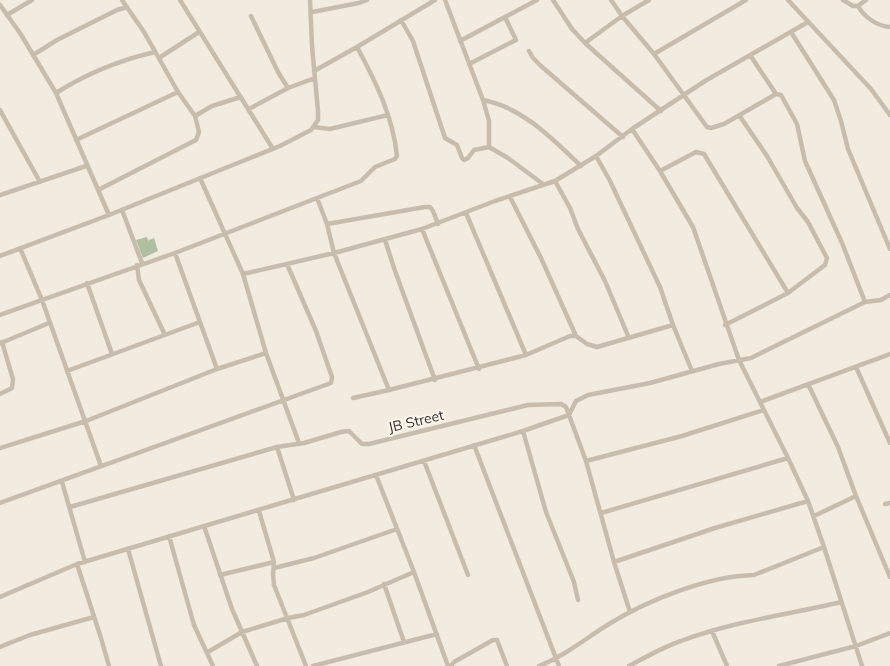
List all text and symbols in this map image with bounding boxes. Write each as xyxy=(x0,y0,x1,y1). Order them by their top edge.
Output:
street label: JB Street xyxy=(386,406,446,436)

